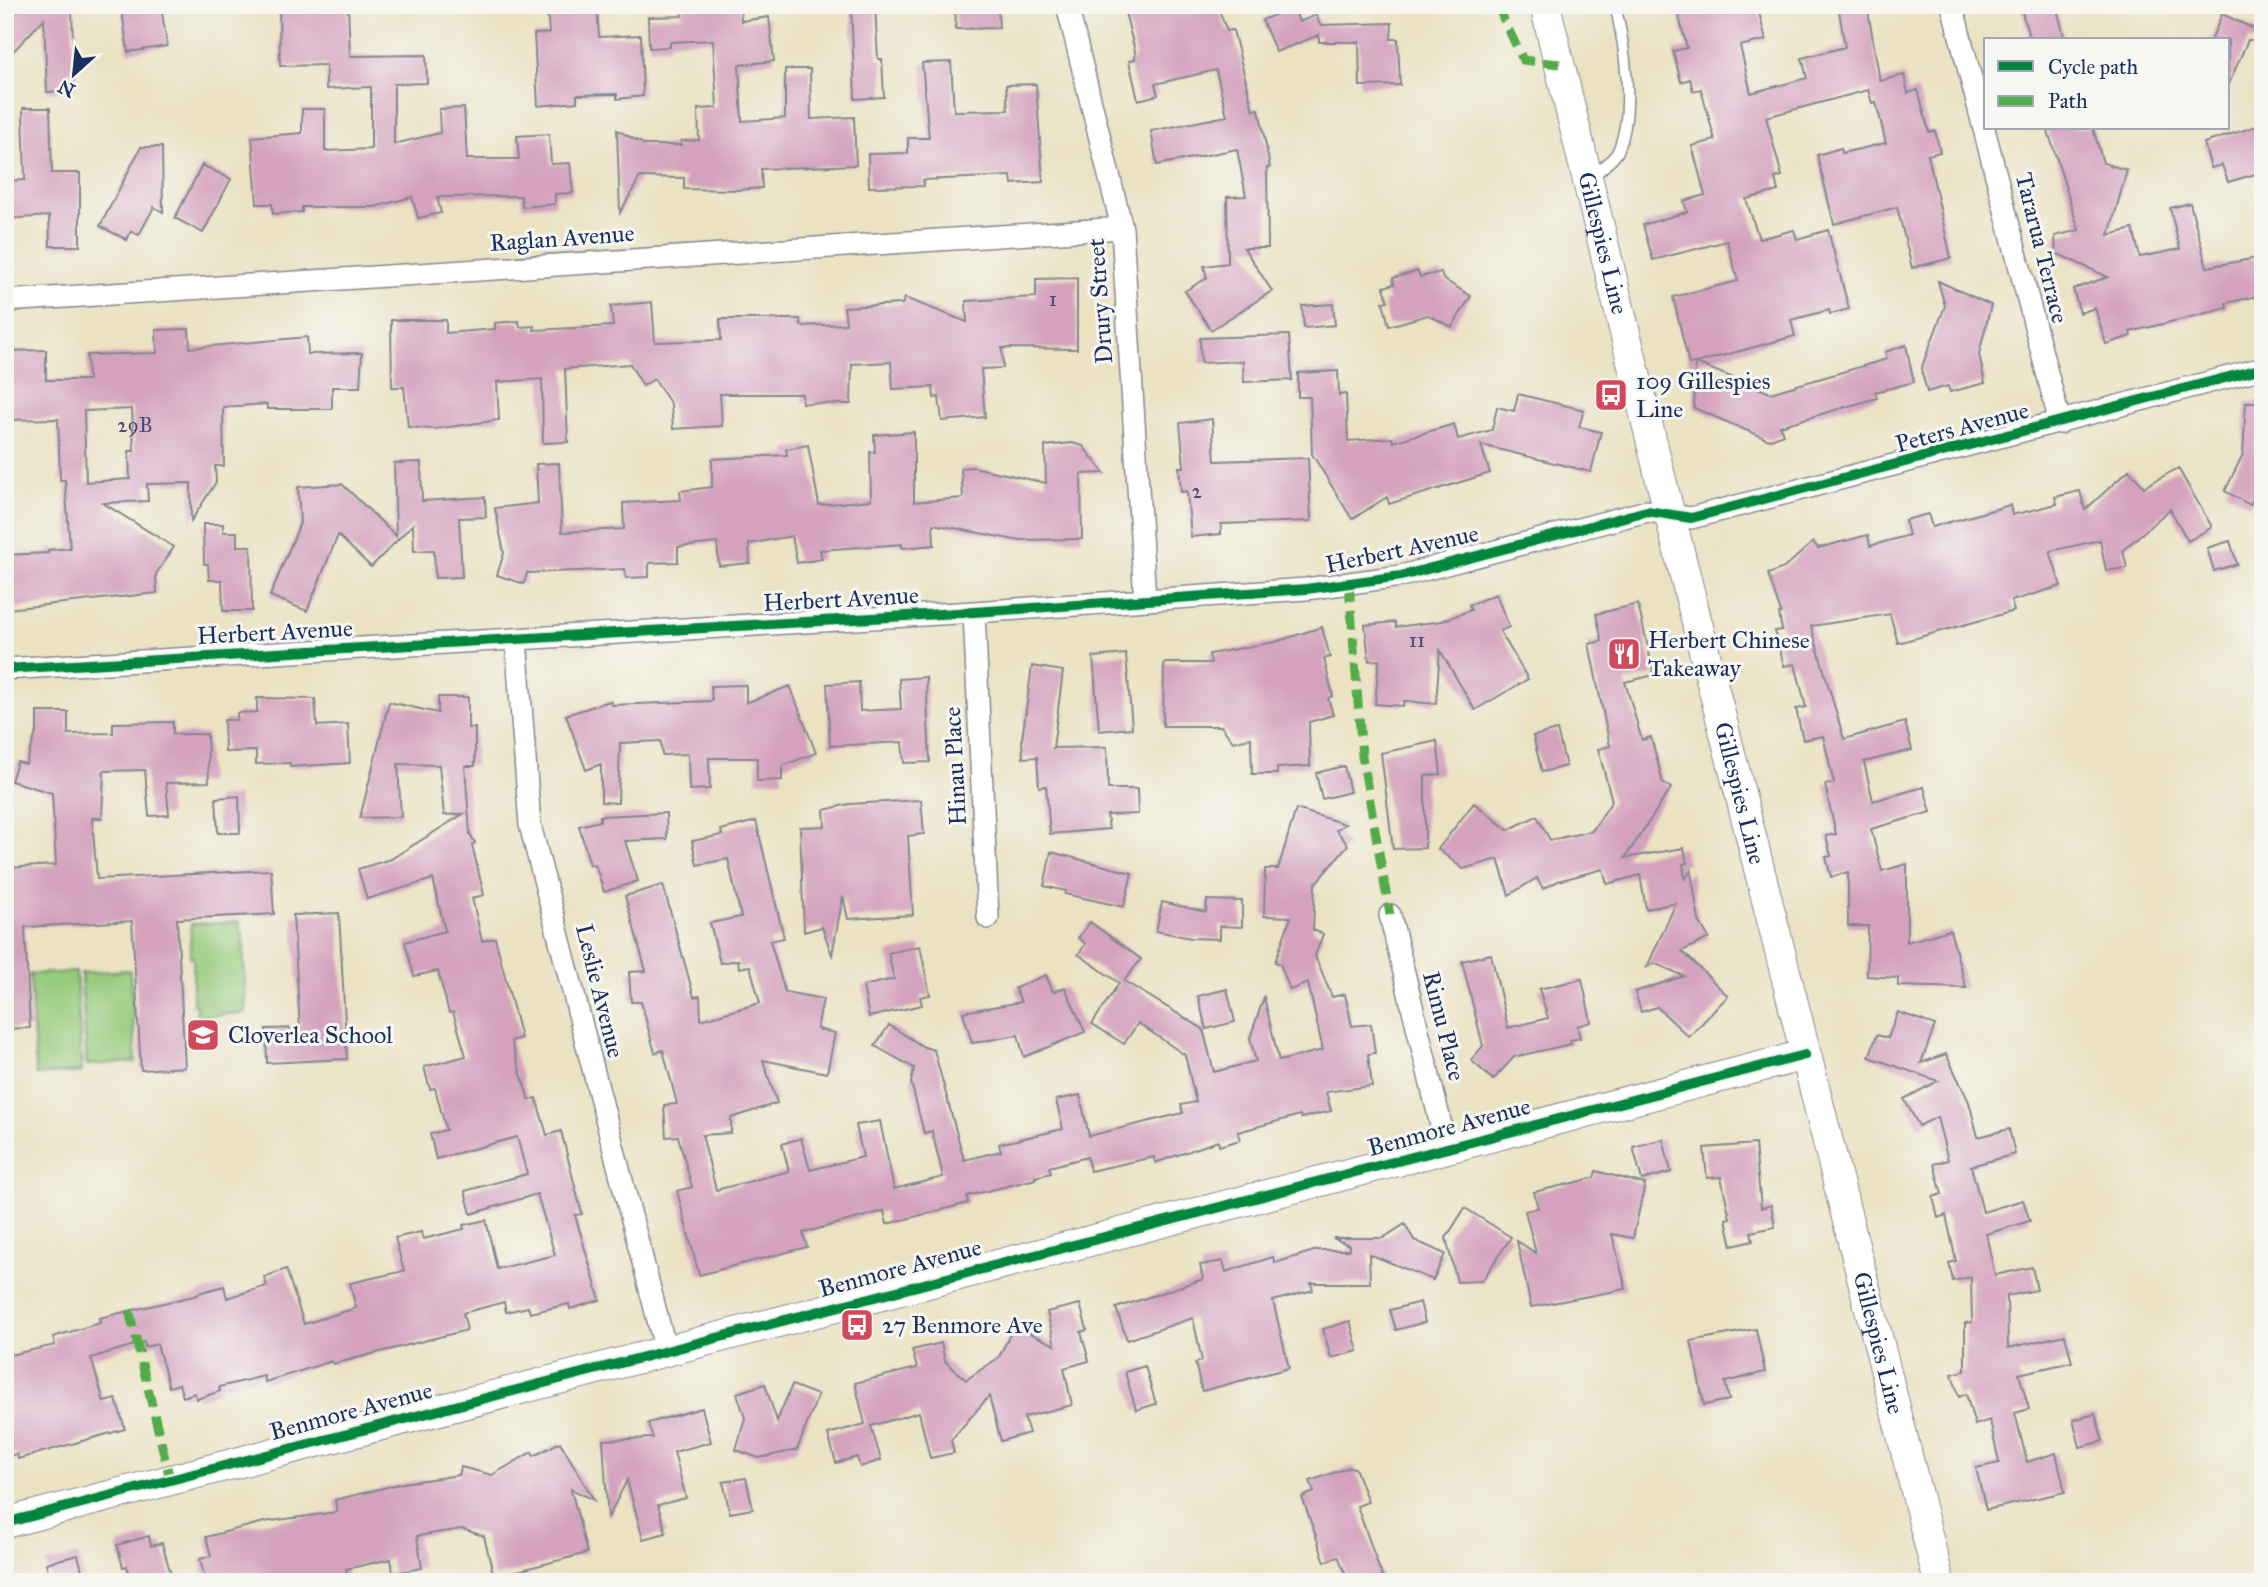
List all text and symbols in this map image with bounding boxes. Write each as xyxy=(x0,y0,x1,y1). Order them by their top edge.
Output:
north arrow xyxy=(38,38,108,108)
legend xyxy=(1984,38,2230,130)
text: Cycle path xyxy=(2048,54,2139,80)
text: N xyxy=(54,75,79,103)
text: Path xyxy=(2048,88,2088,114)
street label: Gillespies Line xyxy=(1571,169,1635,317)
street label: Tararua Terrace xyxy=(2009,170,2075,326)
street label: Raglan Avenue xyxy=(489,218,635,258)
street label: Drury Street xyxy=(1081,237,1119,365)
house number: 1 xyxy=(1049,286,1057,312)
place label: 109 Gillespies Line xyxy=(1636,366,1770,424)
bus stop icon: 109 Gillespies Line xyxy=(1592,376,1630,414)
street label: Peters Avenue xyxy=(1892,395,2032,459)
house number: 29B xyxy=(117,412,153,438)
house number: 2 xyxy=(1192,478,1203,504)
street label: Herbert Avenue xyxy=(1323,518,1481,580)
street label: Herbert Avenue xyxy=(762,580,920,618)
street label: Herbert Avenue xyxy=(196,613,354,651)
place label: Herbert Chinese Takeaway xyxy=(1648,625,1810,683)
house number: 11 xyxy=(1409,627,1425,653)
restaurant icon: Herbert Chinese Takeaway xyxy=(1605,635,1643,673)
street label: Hinau Place xyxy=(937,706,973,826)
street label: Gillespies Line xyxy=(1708,719,1772,867)
street label: Leslie Avenue xyxy=(569,921,631,1061)
street label: Rimu Place xyxy=(1416,968,1472,1084)
school or university icon: Cloverlea School xyxy=(184,1016,222,1054)
place label: Cloverlea School xyxy=(228,1020,393,1050)
street label: Benmore Avenue xyxy=(1364,1091,1534,1163)
street label: Benmore Avenue xyxy=(815,1232,985,1304)
street label: Gillespies Line xyxy=(1846,1269,1911,1417)
bus stop icon: 27 Benmore Ave xyxy=(838,1306,876,1344)
place label: 27 Benmore Ave xyxy=(882,1310,1043,1340)
street label: Benmore Avenue xyxy=(266,1375,436,1447)

